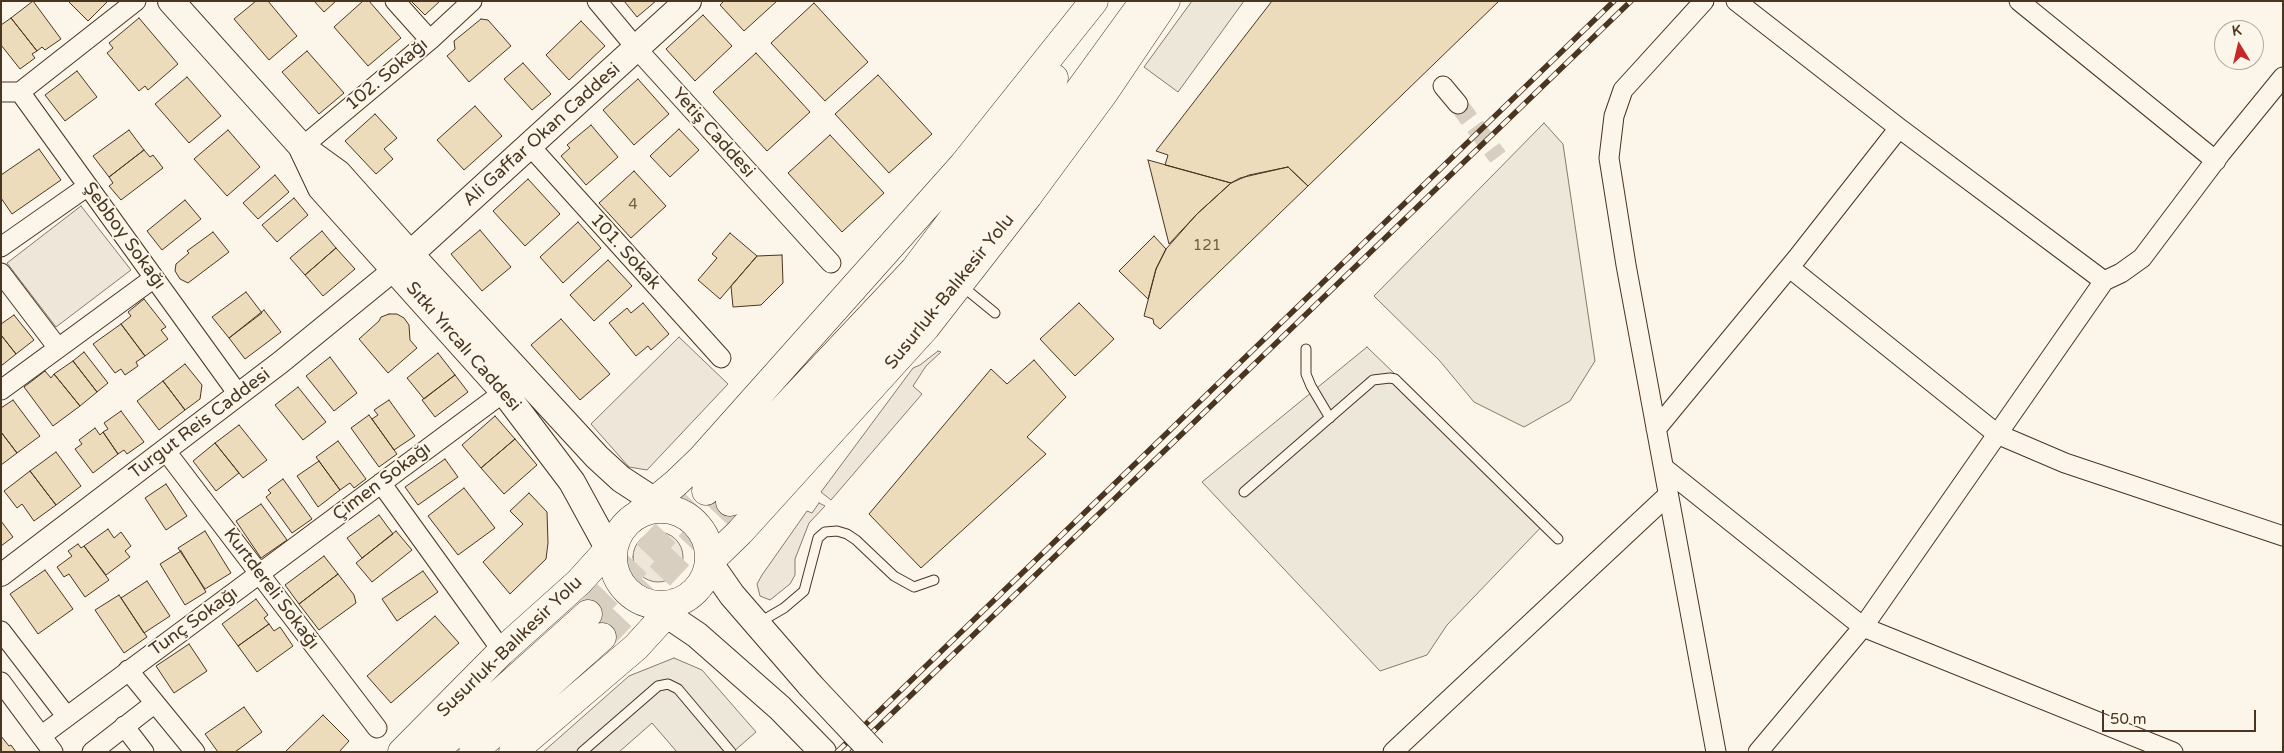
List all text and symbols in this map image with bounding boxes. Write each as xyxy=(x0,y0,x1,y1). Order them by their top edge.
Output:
north arrow xyxy=(2214,20,2264,70)
text: K xyxy=(2231,22,2243,40)
street label: 102. Sokağı xyxy=(341,34,433,116)
street label: Ali Gaffar Okan Caddesi xyxy=(459,59,625,211)
street label: Yetiş Caddesi xyxy=(667,84,759,182)
street label: Şebboy Sokağı xyxy=(78,178,170,294)
house number: 4 xyxy=(628,196,638,214)
street label: 101. Sokak xyxy=(585,210,665,294)
street label: Susurluk-Balıkesir Yolu xyxy=(881,210,1019,374)
house number: 121 xyxy=(1193,237,1221,255)
street label: Sıtkı Yırcalı Caddesi xyxy=(401,278,525,416)
street label: Turgut Reis Caddesi xyxy=(125,364,275,484)
street label: Çimen Sokağı xyxy=(329,438,435,526)
street label: Kurtdereli Sokağı xyxy=(218,524,324,654)
street label: Susurluk-Balıkesir Yolu xyxy=(433,572,587,722)
street label: Tunç Sokağı xyxy=(146,583,242,661)
scale bar xyxy=(2104,700,2258,732)
text: 50 m xyxy=(2110,710,2147,728)

